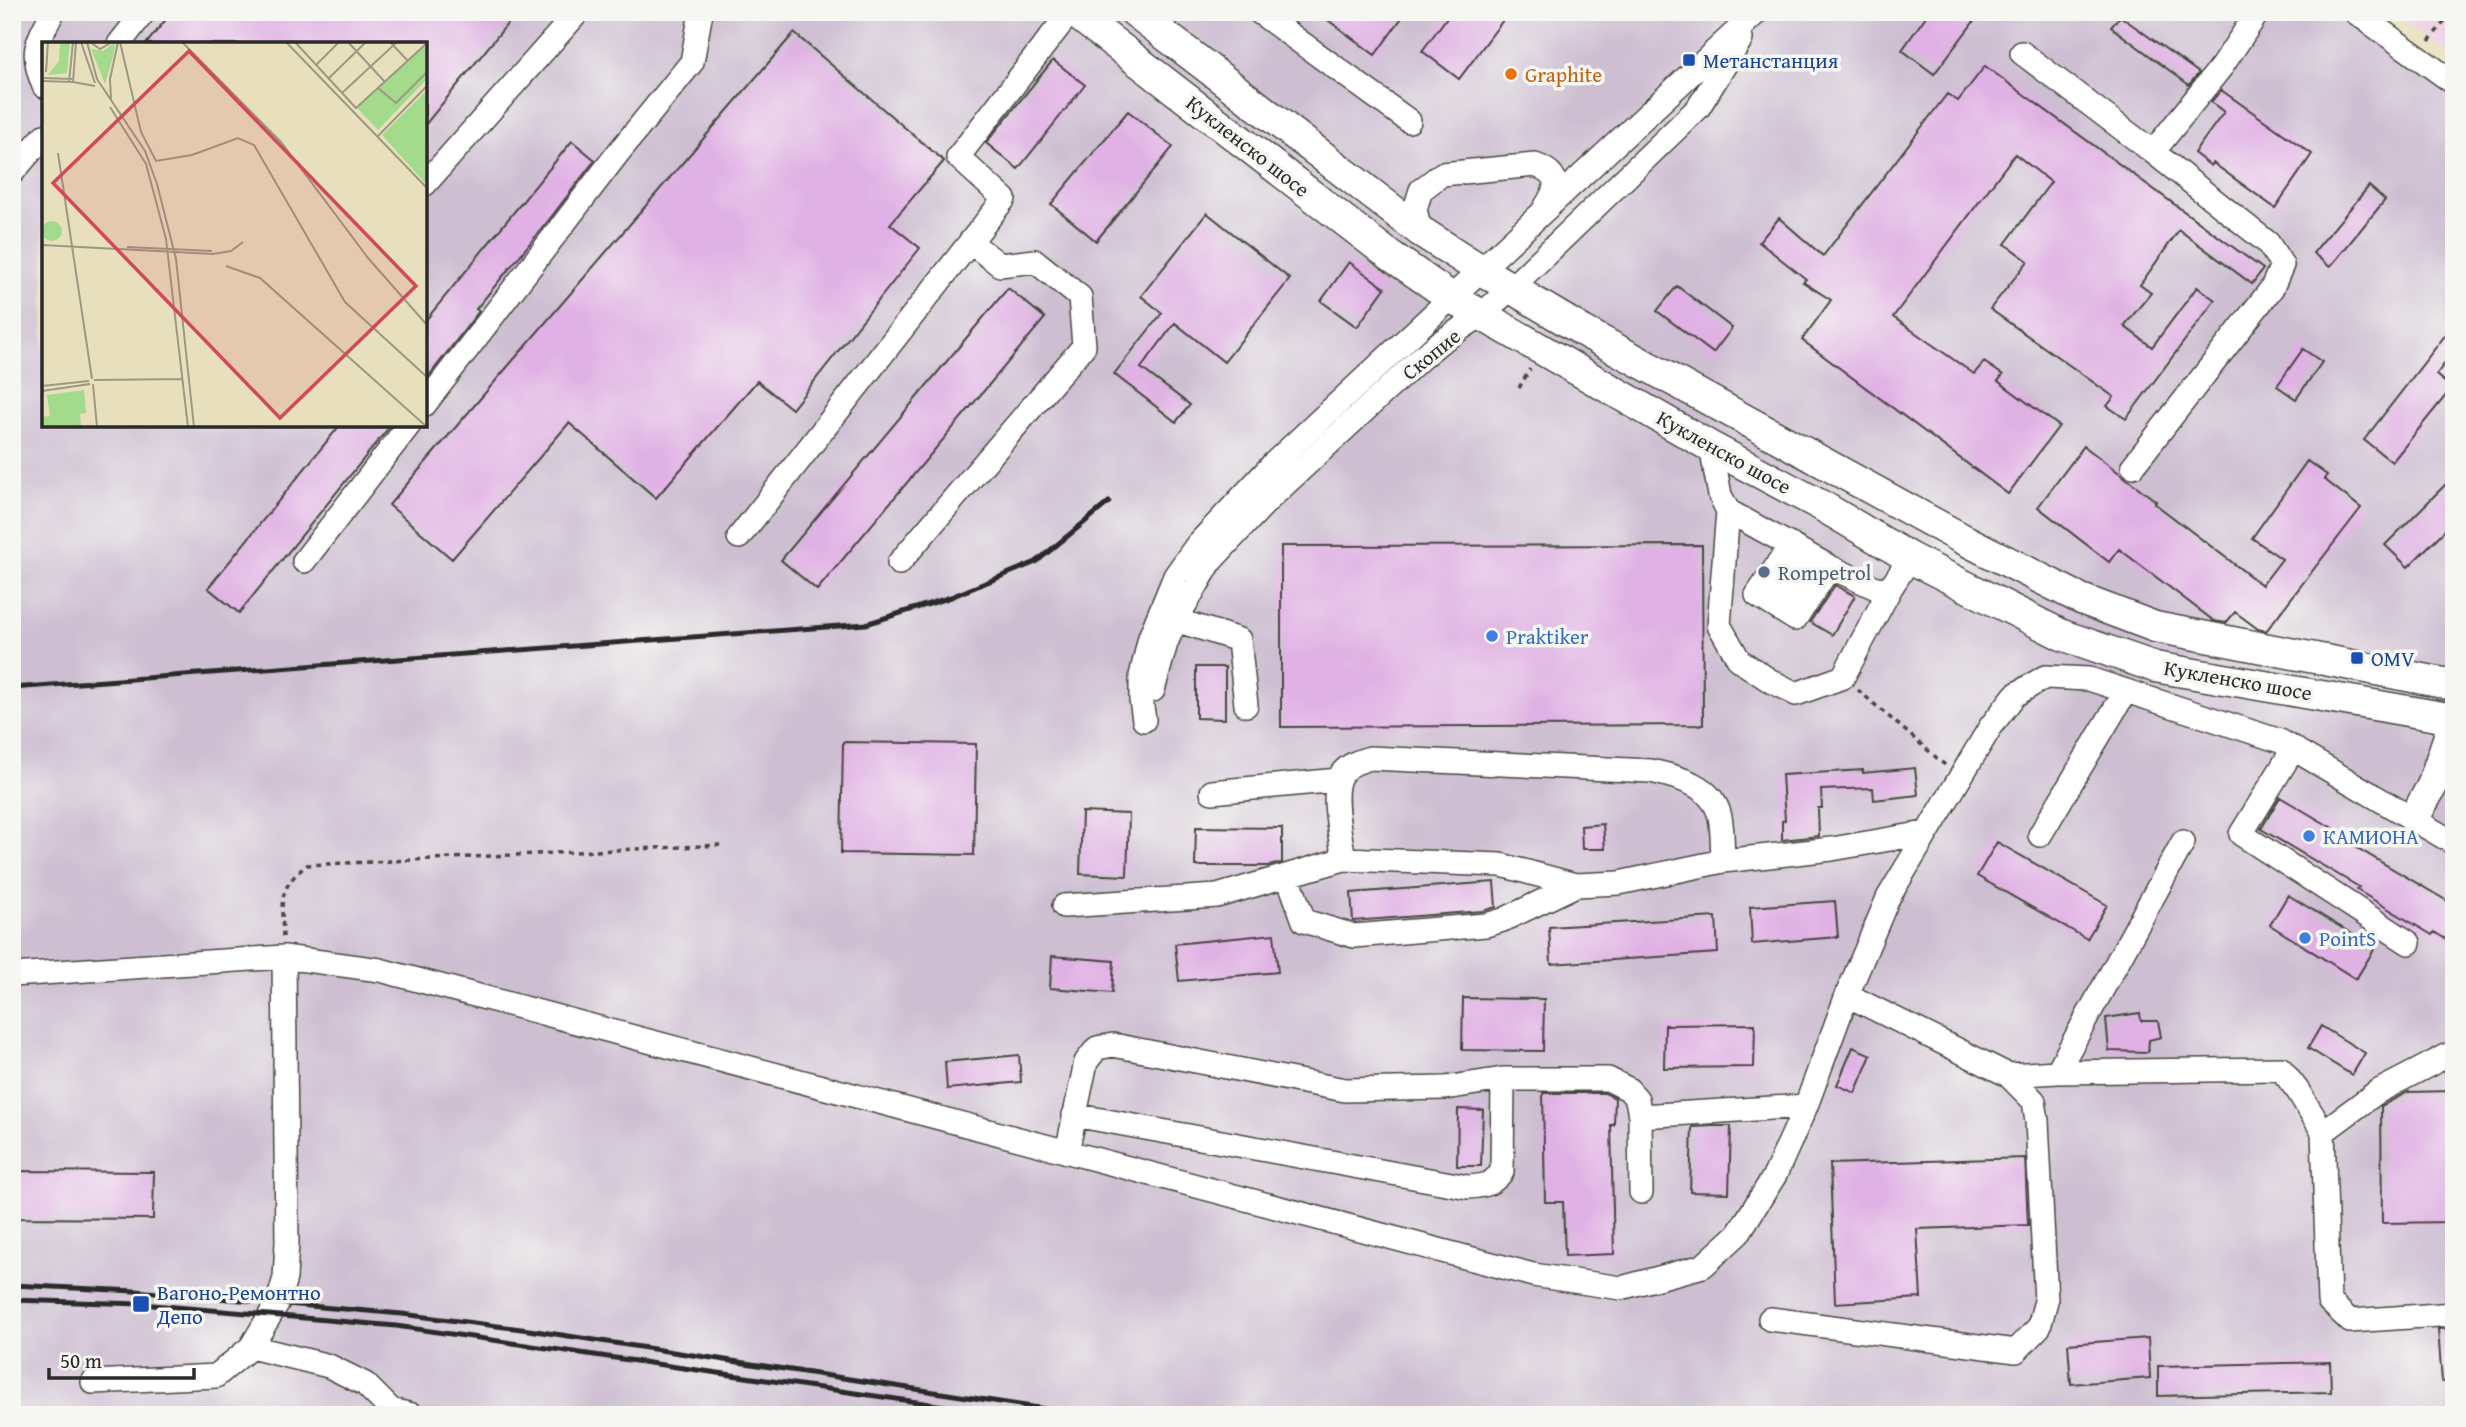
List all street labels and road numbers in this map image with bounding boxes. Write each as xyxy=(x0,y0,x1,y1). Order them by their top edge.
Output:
street label: Кукленско шосе xyxy=(1180,88,1317,204)
street label: Скопие xyxy=(1395,321,1467,387)
street label: Кукленско шосе xyxy=(1651,402,1797,502)
street label: Кукленско шосе xyxy=(2162,652,2314,708)

